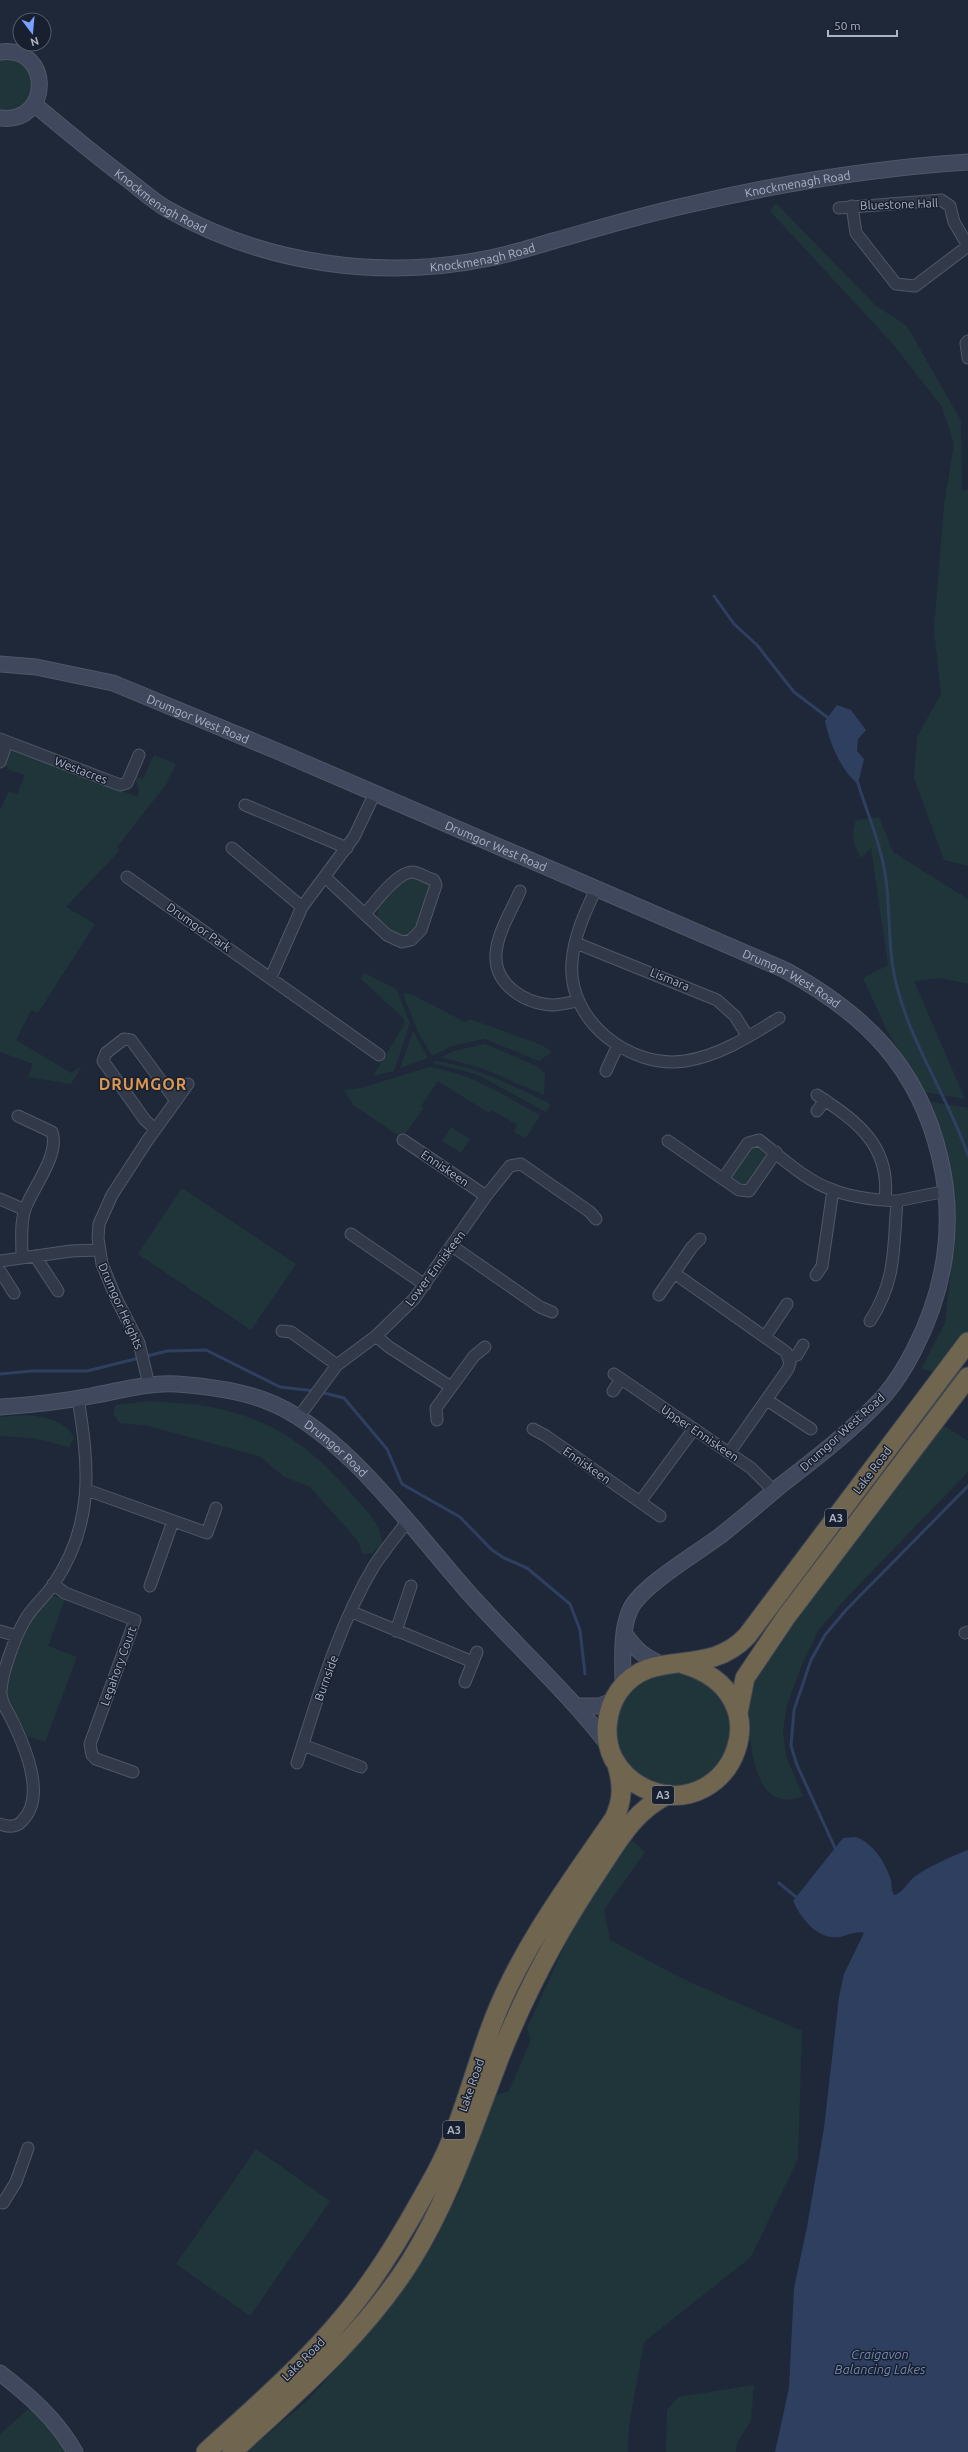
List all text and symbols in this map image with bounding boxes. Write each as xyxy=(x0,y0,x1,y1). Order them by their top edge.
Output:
north arrow xyxy=(12,12,52,52)
scale bar xyxy=(828,12,897,38)
text: 50 m xyxy=(834,19,861,32)
text: N xyxy=(29,35,40,49)
street label: Knockmenagh Road xyxy=(113,166,209,235)
street label: Knockmenagh Road xyxy=(743,168,851,199)
street label: Bluestone Hall xyxy=(860,196,938,212)
street label: Knockmenagh Road xyxy=(429,240,537,273)
street label: Drumgor West Road xyxy=(145,691,251,745)
street label: Westacres xyxy=(53,754,109,786)
street label: Drumgor West Road xyxy=(443,818,549,873)
street label: Drumgor Park xyxy=(164,900,234,954)
street label: Drumgor West Road xyxy=(741,946,843,1010)
street label: Lismara xyxy=(648,965,692,993)
district label: DRUMGOR xyxy=(99,1075,187,1093)
street label: Enniskeen xyxy=(419,1147,471,1189)
street label: Lower Enniskeen xyxy=(402,1228,468,1308)
street label: Drumgor Heights xyxy=(96,1261,146,1351)
street label: Drumgor West Road xyxy=(797,1391,887,1473)
street label: Upper Enniskeen xyxy=(659,1402,741,1464)
street label: Drumgor Road xyxy=(302,1417,370,1479)
street label: Enniskeen xyxy=(561,1444,613,1486)
street label: Lake Road xyxy=(850,1444,894,1496)
road number: A3 xyxy=(825,1509,847,1527)
street label: Legahory Court xyxy=(98,1624,138,1707)
street label: Burnside xyxy=(312,1653,340,1703)
road number: A3 xyxy=(652,1786,674,1804)
street label: Lake Road xyxy=(456,2057,486,2113)
road number: A3 xyxy=(443,2121,465,2139)
street label: Lake Road xyxy=(279,2335,327,2383)
water label: Craigavon Balancing Lakes xyxy=(835,2347,926,2376)

